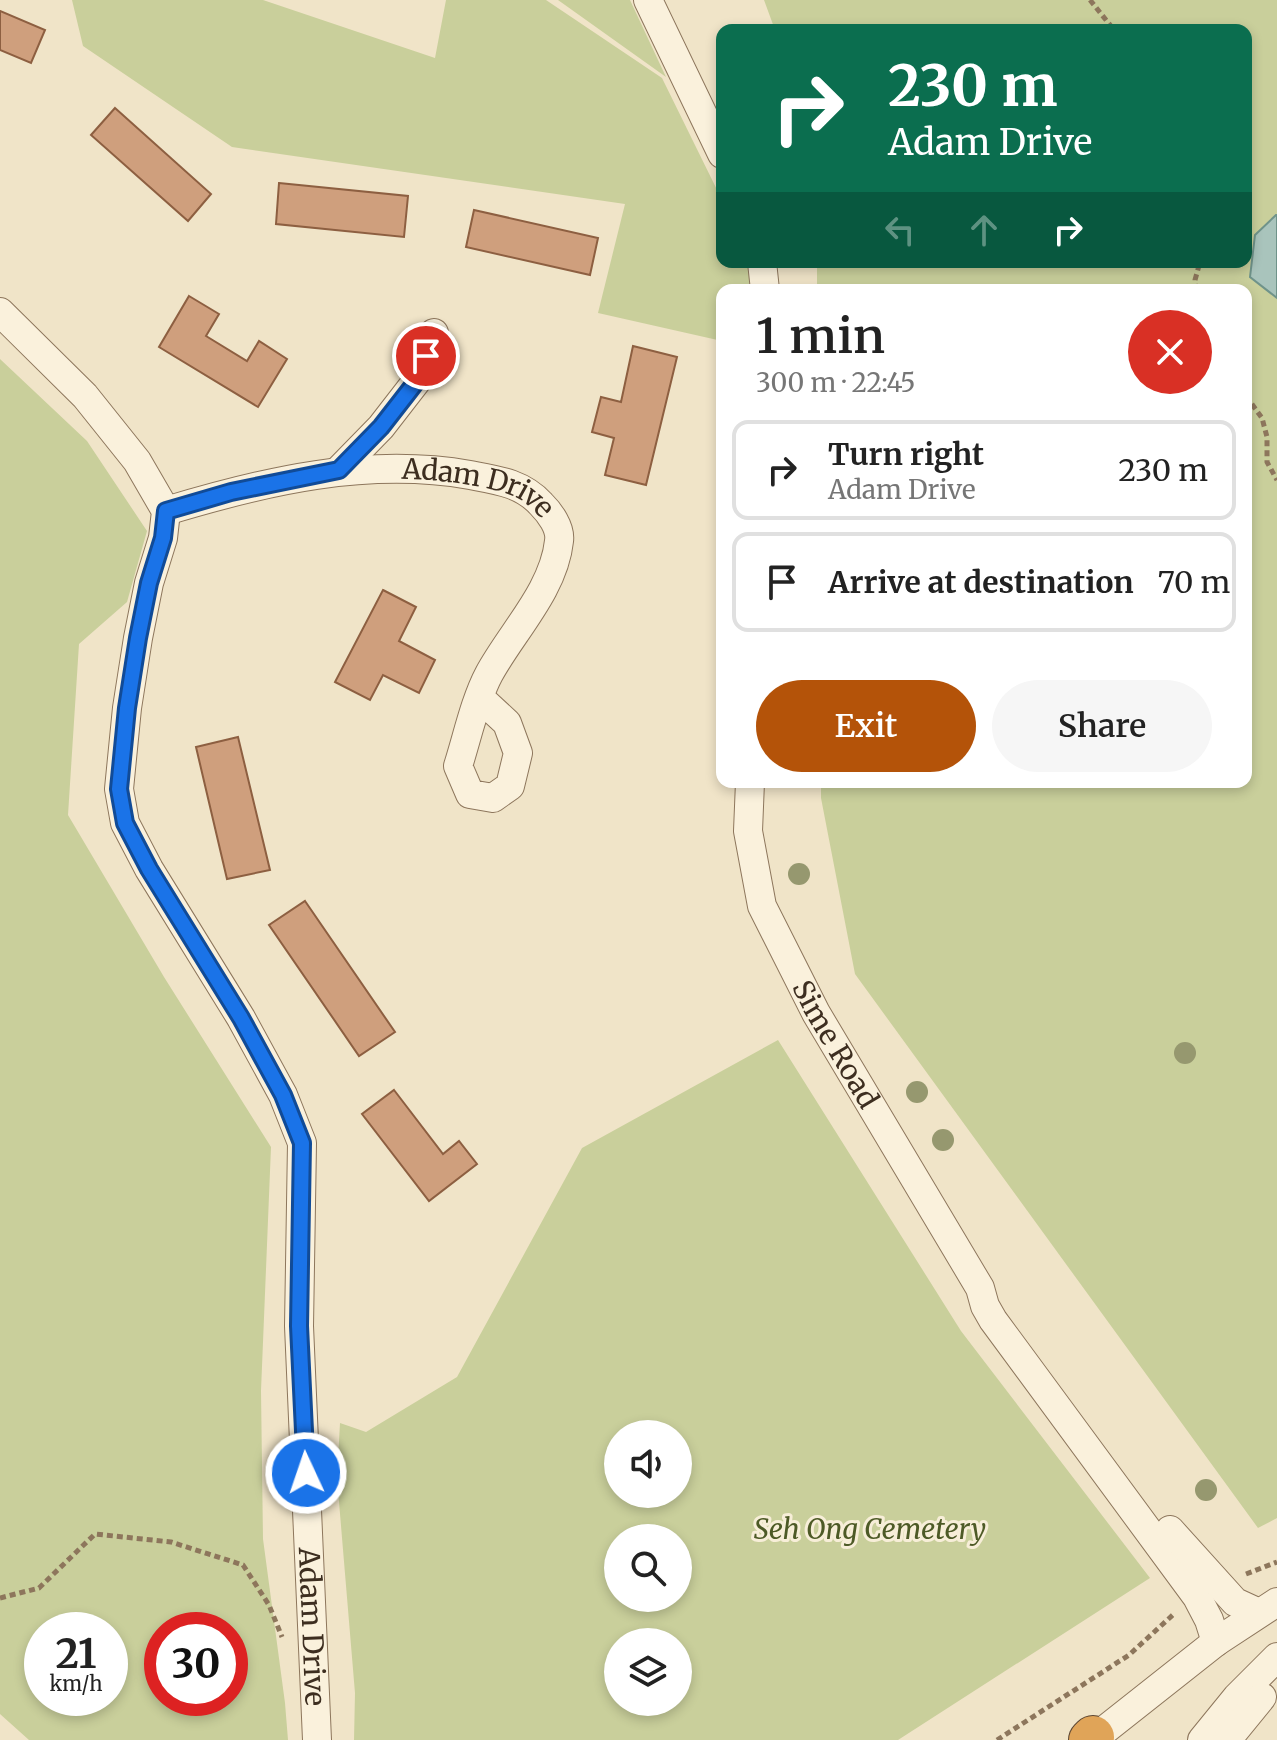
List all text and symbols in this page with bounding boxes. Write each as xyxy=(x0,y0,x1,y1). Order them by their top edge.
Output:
text: 230 m xyxy=(888,51,1058,121)
icon: right xyxy=(756,56,860,160)
text: Adam Drive xyxy=(888,120,1092,165)
icon: left xyxy=(878,208,922,252)
icon: ahead xyxy=(962,208,1006,252)
icon: right xyxy=(1046,208,1090,252)
text: 1 min xyxy=(756,306,885,366)
button: close xyxy=(1128,310,1212,394)
pin xyxy=(392,322,460,390)
icon: arrive xyxy=(404,334,448,378)
text: 300 m · 22:45 xyxy=(756,366,915,399)
text: Turn right xyxy=(828,435,984,473)
icon: right xyxy=(760,448,804,492)
street label: Adam Drive xyxy=(400,451,562,525)
text: 230 m xyxy=(1118,451,1208,489)
text: Adam Drive xyxy=(828,473,975,506)
icon: arrive xyxy=(760,560,804,604)
text: Arrive at destination xyxy=(828,563,1134,601)
text: 70 m xyxy=(1158,563,1230,601)
button: Exit xyxy=(756,680,976,772)
button: Share xyxy=(992,680,1212,772)
street label: Sime Road xyxy=(784,974,887,1115)
map controls xyxy=(604,1420,692,1716)
button: sound xyxy=(604,1420,692,1508)
position arrow xyxy=(264,1431,348,1515)
park label: Seh Ong Cemetery xyxy=(754,1511,986,1547)
button: search xyxy=(604,1524,692,1612)
street label: Adam Drive xyxy=(291,1546,334,1707)
speed limit sign: 30 xyxy=(144,1612,248,1716)
button: layers xyxy=(604,1628,692,1716)
text: 21 xyxy=(56,1629,96,1679)
text: km/h xyxy=(50,1671,102,1696)

